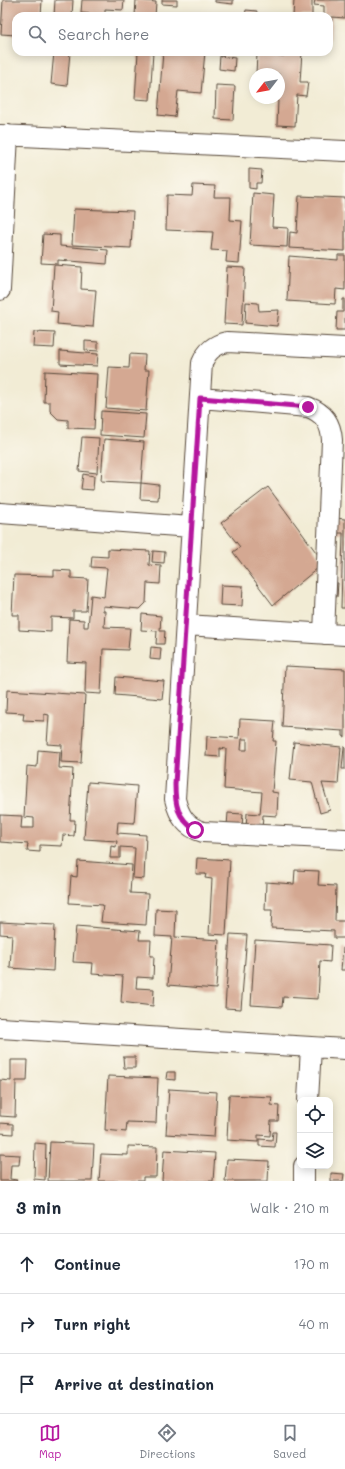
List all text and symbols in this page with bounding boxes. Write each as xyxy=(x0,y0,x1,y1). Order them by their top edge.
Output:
search box xyxy=(12,12,333,56)
icon: search xyxy=(26,23,48,45)
text: Search here xyxy=(58,24,149,44)
north arrow xyxy=(249,68,285,104)
route end xyxy=(299,398,317,416)
route start xyxy=(186,821,204,839)
map controls xyxy=(297,1097,333,1169)
button: locate xyxy=(297,1097,333,1133)
button: layers xyxy=(297,1133,333,1169)
text: 3 min xyxy=(16,1196,61,1218)
text: Walk · 210 m xyxy=(250,1199,329,1216)
icon: ahead xyxy=(16,1253,38,1275)
text: Continue xyxy=(54,1254,121,1274)
text: 170 m xyxy=(293,1255,329,1272)
icon: right xyxy=(16,1313,38,1335)
text: Turn right xyxy=(54,1314,131,1334)
text: 40 m xyxy=(299,1315,329,1332)
icon: arrive xyxy=(16,1373,38,1395)
text: Arrive at destination xyxy=(54,1374,214,1394)
tab: Map xyxy=(39,1422,61,1461)
tab: Directions xyxy=(139,1422,195,1461)
tab: Saved xyxy=(273,1422,306,1461)

